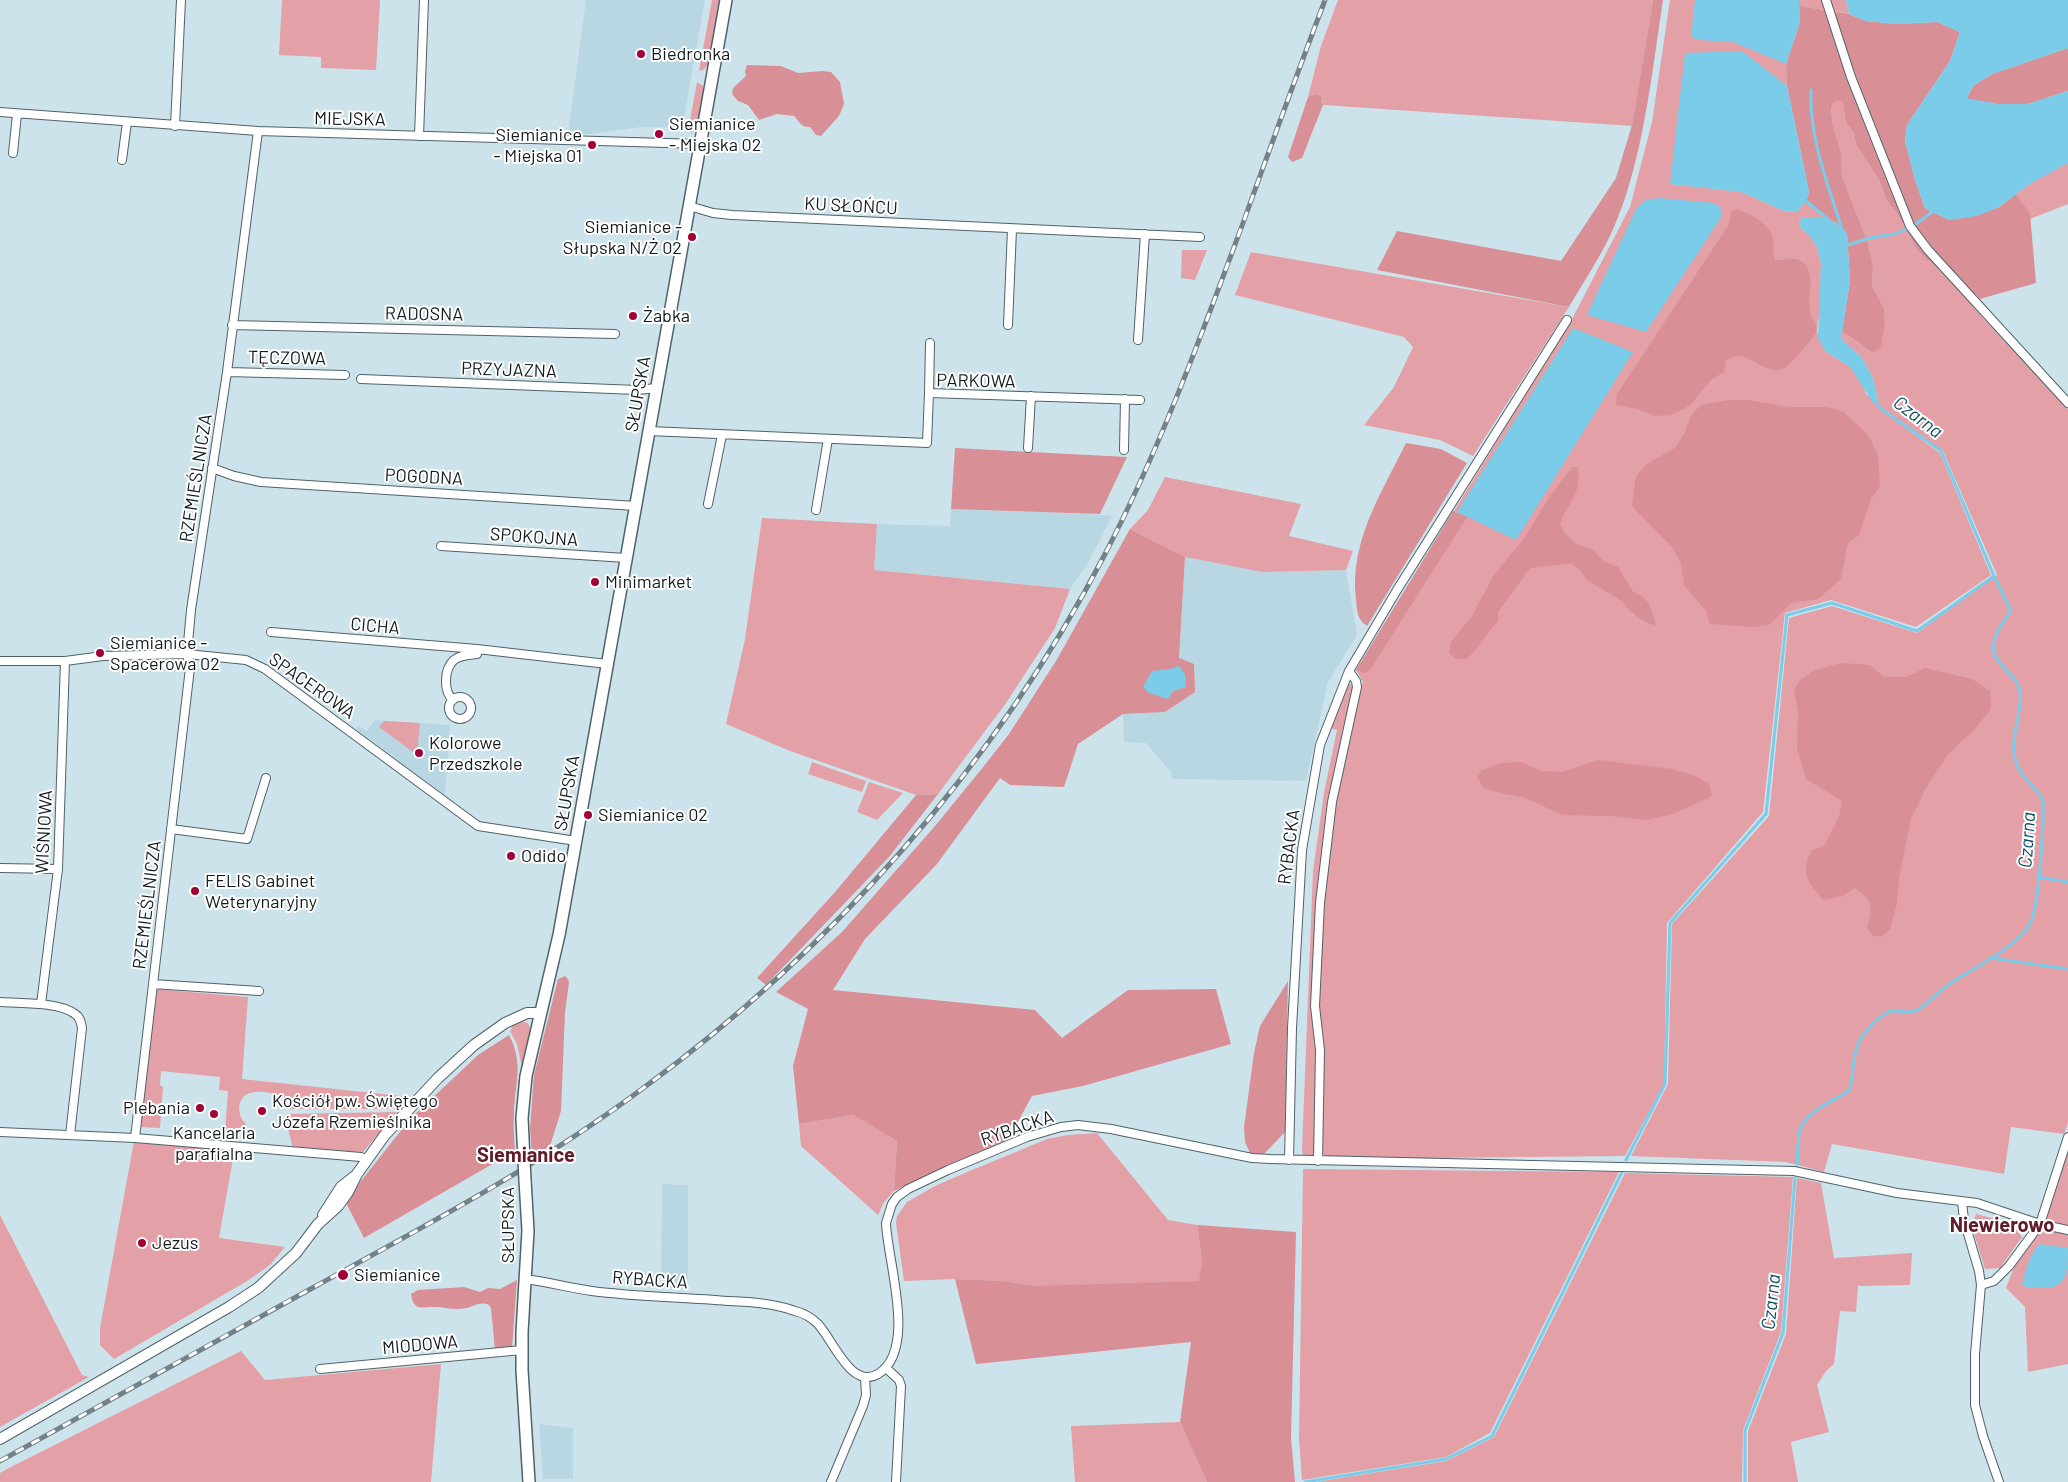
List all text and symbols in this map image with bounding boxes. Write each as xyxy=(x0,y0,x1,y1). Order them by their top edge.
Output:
place label: Biedronka xyxy=(651,43,730,65)
marker: Biedronka xyxy=(635,48,647,60)
street label: MIEJSKA xyxy=(314,108,386,130)
place label: Siemianice - Miejska 02 xyxy=(669,113,761,156)
place label: Siemianice - Miejska 01 xyxy=(494,124,582,166)
marker: Siemianice - Miejska 02 xyxy=(653,128,665,140)
marker: Siemianice - Miejska 01 xyxy=(586,139,598,151)
street label: KU SŁOŃCU xyxy=(804,193,898,219)
place label: Siemianice - Słupska N/Ż 02 xyxy=(563,216,682,258)
marker: Siemianice - Słupska N/Ż 02 xyxy=(686,231,698,243)
street label: RADOSNA xyxy=(385,303,463,325)
place label: Żabka xyxy=(643,305,690,327)
marker: Żabka xyxy=(627,310,639,322)
street label: TĘCZOWA xyxy=(248,347,326,369)
street label: SŁUPSKA xyxy=(621,354,655,434)
street label: PRZYJAZNA xyxy=(461,358,557,382)
street label: PARKOWA xyxy=(936,370,1016,392)
water label: Czarna xyxy=(1889,391,1947,443)
street label: RZEMIEŚLNICZA xyxy=(175,412,217,544)
street label: POGODNA xyxy=(384,464,464,490)
street label: SPOKOJNA xyxy=(489,523,579,551)
place label: Minimarket xyxy=(605,571,692,593)
marker: Minimarket xyxy=(589,576,601,588)
street label: CICHA xyxy=(349,613,401,639)
place label: Siemianice - Spacerowa 02 xyxy=(110,632,220,674)
marker: Siemianice - Spacerowa 02 xyxy=(94,647,106,659)
street label: SPACEROWA xyxy=(265,648,359,724)
place label: Kolorowe Przedszkole xyxy=(429,732,523,774)
marker: Kolorowe Przedszkole xyxy=(413,747,425,759)
street label: SŁUPSKA xyxy=(550,753,584,833)
street label: WIŚNIOWA xyxy=(31,790,57,874)
place label: Siemianice 02 xyxy=(598,804,708,826)
street label: RYBACKA xyxy=(1274,808,1304,886)
marker: Siemianice 02 xyxy=(582,809,594,821)
water label: Czarna xyxy=(2014,811,2040,869)
street label: RZEMIEŚLNICZA xyxy=(128,839,166,971)
place label: Odido xyxy=(521,845,566,867)
marker: Odido xyxy=(505,850,517,862)
place label: FELIS Gabinet Weterynaryjny xyxy=(205,870,317,912)
marker: FELIS Gabinet Weterynaryjny xyxy=(189,885,201,897)
place label: Kościół pw. Świętego Józefa Rzemieślnika xyxy=(272,1090,438,1132)
place label: Plebania xyxy=(123,1097,190,1119)
marker: Plebania xyxy=(194,1102,206,1114)
marker: Kościół pw. Świętego Józefa Rzemieślnika xyxy=(256,1105,268,1117)
street label: RYBACKA xyxy=(978,1105,1056,1151)
marker: Kancelaria parafialna xyxy=(208,1108,220,1120)
place label: Kancelaria parafialna xyxy=(173,1122,255,1164)
district label: Siemianice xyxy=(477,1143,575,1167)
street label: SŁUPSKA xyxy=(497,1187,519,1263)
district label: Niewierowo xyxy=(1950,1213,2054,1237)
place label: Jezus xyxy=(152,1232,198,1254)
marker: Jezus xyxy=(136,1237,148,1249)
place label: Siemianice xyxy=(354,1264,441,1286)
street label: RYBACKA xyxy=(612,1267,688,1293)
marker: Siemianice xyxy=(336,1268,350,1282)
water label: Czarna xyxy=(1757,1273,1785,1331)
street label: MIODOWA xyxy=(381,1331,459,1359)

